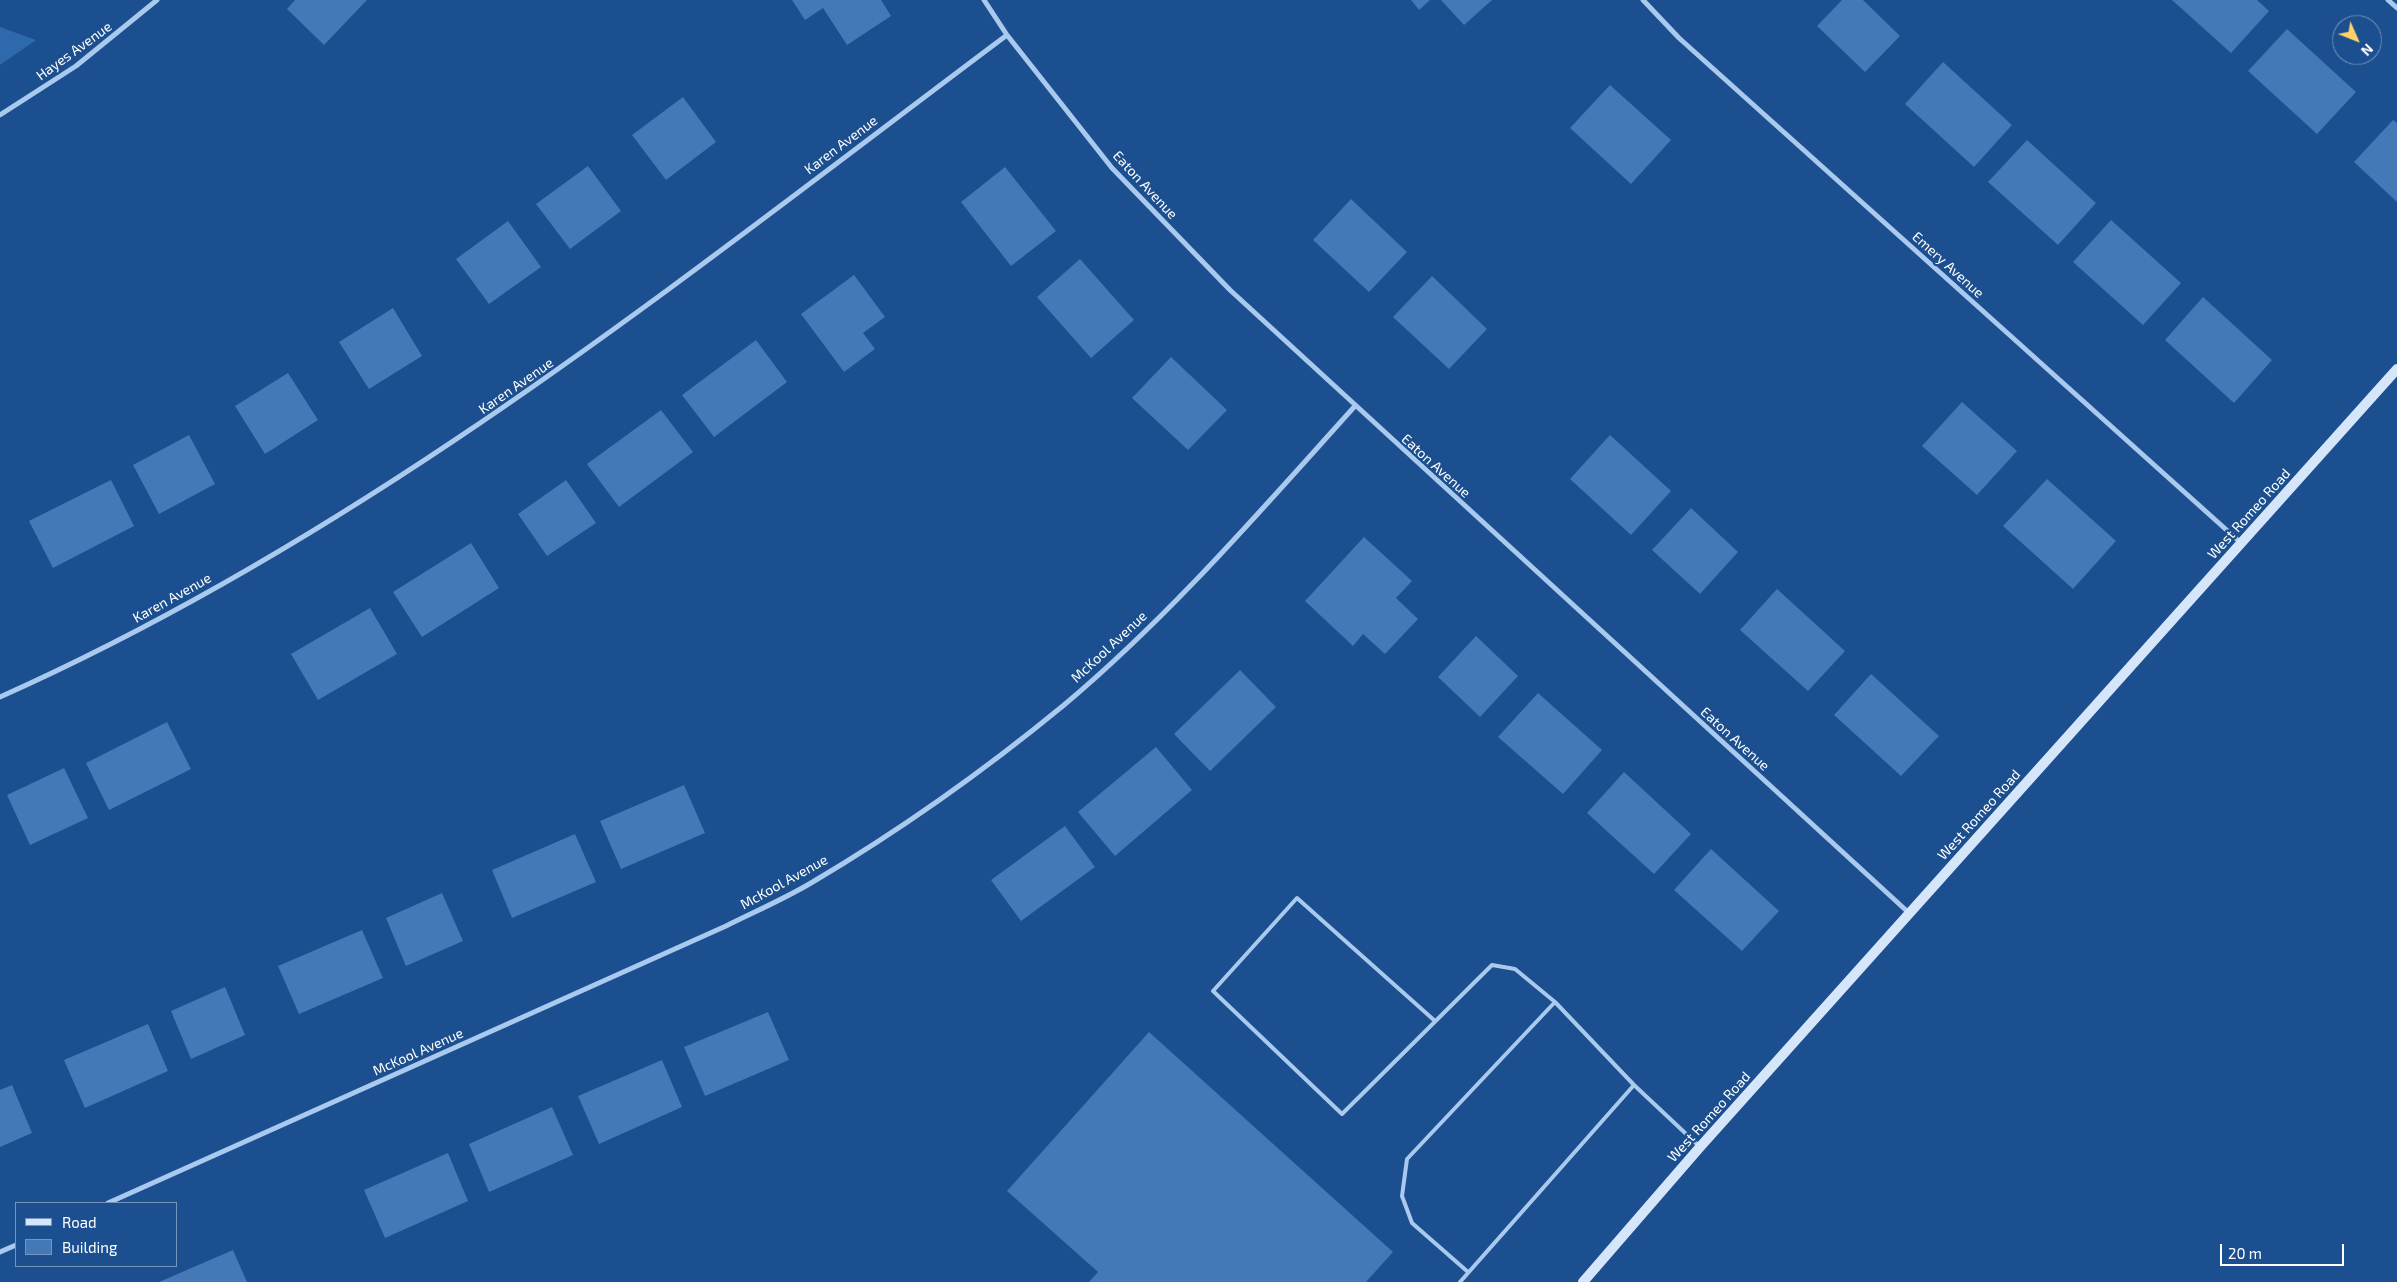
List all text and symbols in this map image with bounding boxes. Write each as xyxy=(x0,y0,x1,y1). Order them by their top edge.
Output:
north arrow xyxy=(2332,15,2382,65)
street label: Hayes Avenue xyxy=(33,18,115,84)
text: N xyxy=(2358,41,2377,60)
street label: Karen Avenue xyxy=(801,112,881,178)
street label: Eaton Avenue xyxy=(1109,147,1181,223)
street label: Emery Avenue xyxy=(1909,228,1987,302)
street label: Karen Avenue xyxy=(476,354,556,418)
street label: Eaton Avenue xyxy=(1398,431,1474,501)
street label: West Romeo Road xyxy=(2204,465,2294,563)
street label: Karen Avenue xyxy=(130,570,214,626)
street label: McKool Avenue xyxy=(1068,608,1150,686)
street label: Eaton Avenue xyxy=(1697,704,1773,774)
street label: West Romeo Road xyxy=(1934,766,2024,864)
street label: McKool Avenue xyxy=(737,851,831,913)
street label: McKool Avenue xyxy=(370,1025,466,1079)
street label: West Romeo Road xyxy=(1664,1068,1754,1166)
legend xyxy=(15,1202,178,1267)
text: Road xyxy=(62,1213,97,1231)
scale bar xyxy=(2222,1234,2346,1266)
text: Building xyxy=(62,1238,117,1256)
text: 20 m xyxy=(2228,1244,2262,1262)

